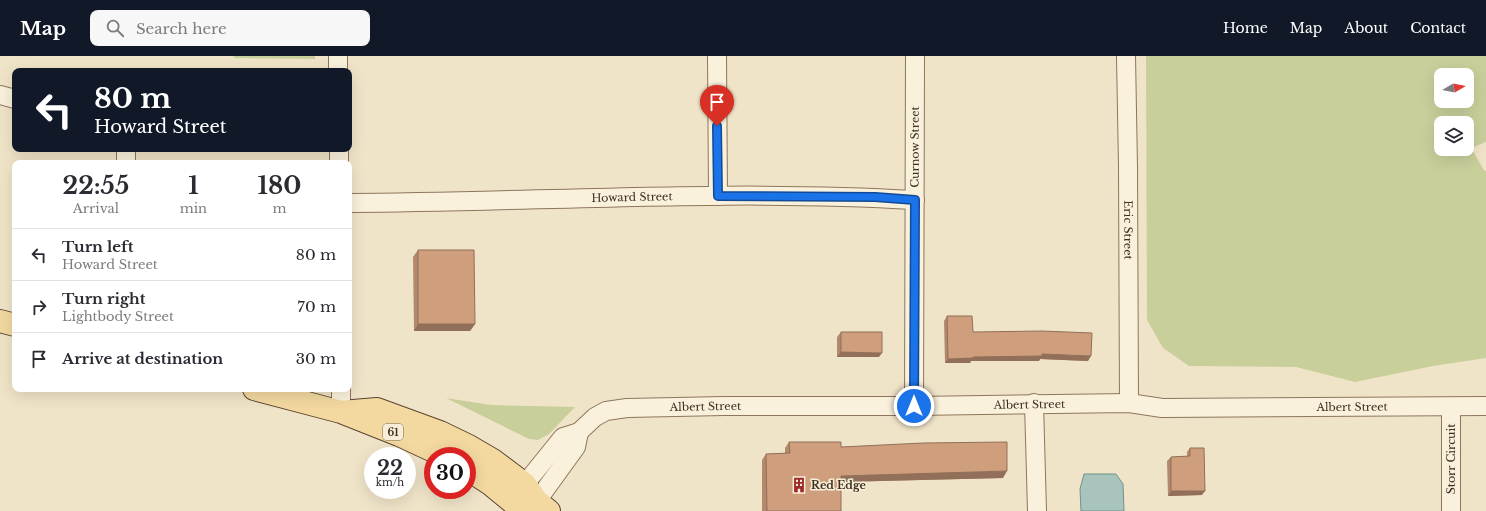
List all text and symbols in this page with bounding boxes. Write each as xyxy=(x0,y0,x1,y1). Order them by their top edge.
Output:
search box xyxy=(90,10,370,46)
text: Map xyxy=(20,17,66,40)
icon: search xyxy=(104,17,126,39)
text: Search here xyxy=(136,19,227,38)
text: Home xyxy=(1223,19,1268,37)
text: Map xyxy=(1290,19,1322,37)
text: About xyxy=(1344,19,1388,37)
text: Contact xyxy=(1410,19,1466,37)
north arrow xyxy=(1434,68,1474,108)
map controls xyxy=(1434,68,1474,156)
text: 80 m xyxy=(94,81,171,116)
icon: left xyxy=(28,84,80,136)
pin xyxy=(700,85,734,126)
icon: arrive xyxy=(706,91,728,113)
street label: Curnow Street xyxy=(908,105,922,188)
text: Howard Street xyxy=(94,116,227,138)
button: layers xyxy=(1434,116,1474,156)
text: 22:55 xyxy=(63,171,129,200)
text: 1 xyxy=(188,171,199,200)
text: 180 xyxy=(258,171,301,200)
street label: Howard Street xyxy=(591,189,673,205)
text: Arrival xyxy=(73,200,119,217)
text: min xyxy=(180,200,207,217)
text: m xyxy=(273,200,287,217)
street label: Eric Street xyxy=(1121,200,1135,260)
text: Turn left xyxy=(62,237,133,256)
icon: left xyxy=(28,244,50,266)
text: 80 m xyxy=(296,245,336,264)
text: Howard Street xyxy=(62,256,158,273)
text: Turn right xyxy=(62,289,145,308)
icon: right xyxy=(28,296,50,318)
text: 70 m xyxy=(297,297,336,316)
text: Lightbody Street xyxy=(62,308,174,325)
icon: arrive xyxy=(28,348,50,370)
text: Arrive at destination xyxy=(62,349,223,368)
text: 30 m xyxy=(296,349,336,368)
position arrow xyxy=(893,385,935,427)
street label: Albert Street xyxy=(993,397,1066,412)
street label: Albert Street xyxy=(669,399,742,414)
street label: Albert Street xyxy=(1315,400,1389,414)
street label: Storr Circuit xyxy=(1444,423,1458,494)
road number: 61 xyxy=(383,424,403,440)
speed limit sign: 30 xyxy=(424,447,476,499)
text: 22 xyxy=(377,456,403,480)
text: km/h xyxy=(376,476,404,489)
building icon: Red Edge xyxy=(790,476,808,494)
place label: Red Edge xyxy=(811,478,867,492)

